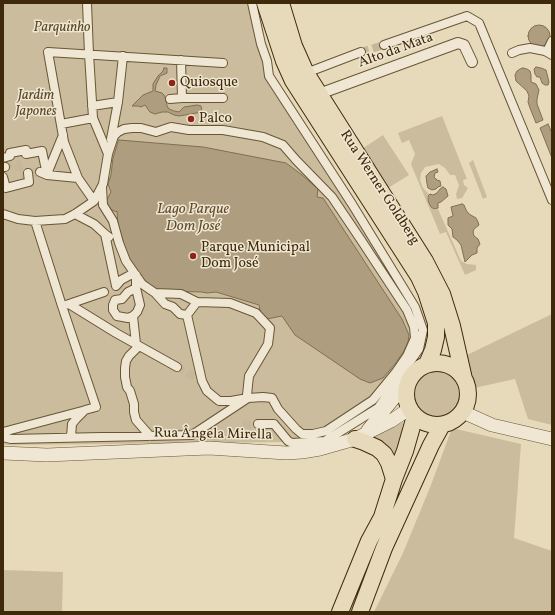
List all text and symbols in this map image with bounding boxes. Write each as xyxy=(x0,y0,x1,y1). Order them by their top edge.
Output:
park label: Parquinho xyxy=(34,20,90,36)
street label: Alto da Mata xyxy=(356,30,436,72)
place label: Quiosque xyxy=(180,75,238,91)
marker: Quiosque xyxy=(167,78,177,88)
park label: Jardim Japones xyxy=(15,88,57,120)
place label: Palco xyxy=(199,111,232,127)
marker: Palco xyxy=(186,114,196,124)
street label: Rua Werner Goldberg xyxy=(336,128,422,248)
water label: Lago Parque Dom José xyxy=(157,201,229,236)
place label: Parque Municipal Dom José xyxy=(201,240,310,272)
marker: Parque Municipal Dom José xyxy=(188,251,198,261)
street label: Rua Ângela Mirella xyxy=(154,426,272,444)

